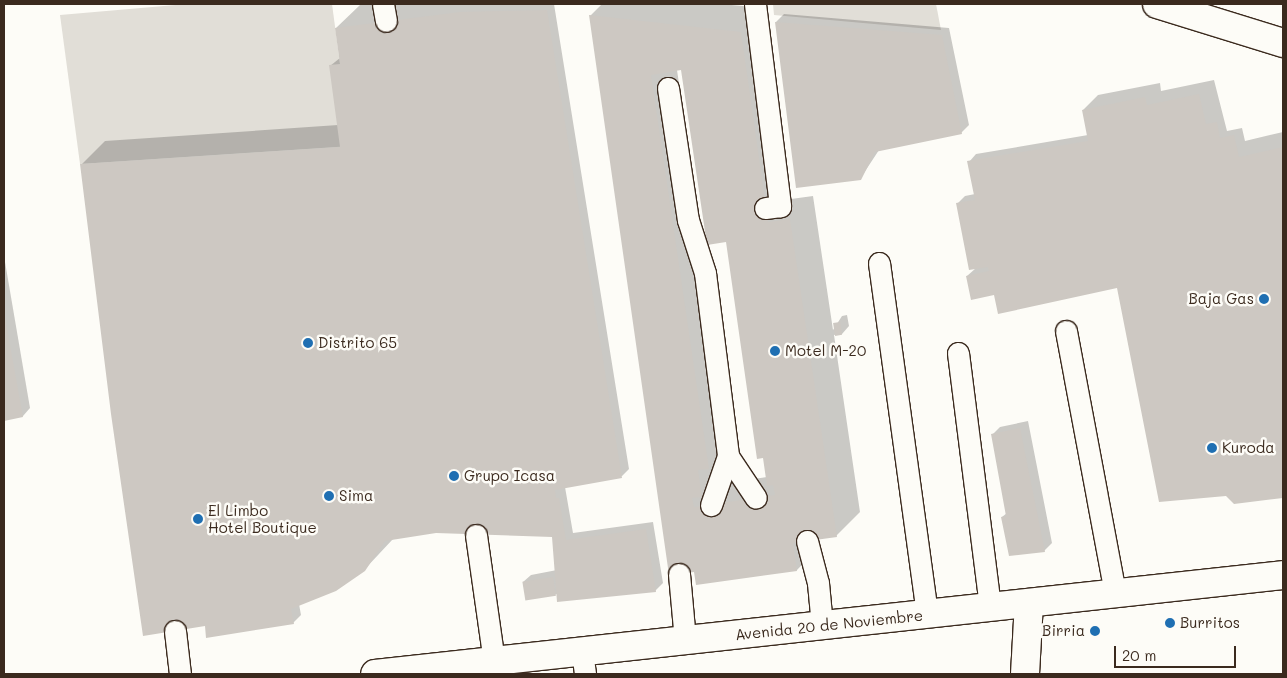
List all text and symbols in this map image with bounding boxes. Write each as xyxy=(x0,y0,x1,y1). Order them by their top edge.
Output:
place label: Baja Gas xyxy=(1188,290,1254,308)
marker: Baja Gas xyxy=(1258,293,1270,305)
place label: Distrito 65 xyxy=(318,334,397,352)
marker: Distrito 65 xyxy=(302,337,314,349)
place label: Motel M-20 xyxy=(785,342,866,360)
marker: Motel M-20 xyxy=(769,345,781,357)
place label: Kuroda xyxy=(1222,439,1275,457)
marker: Kuroda xyxy=(1206,442,1218,454)
place label: Grupo Icasa xyxy=(464,467,555,485)
marker: Grupo Icasa xyxy=(448,470,460,482)
place label: Sima xyxy=(339,487,373,505)
marker: Sima xyxy=(323,490,335,502)
place label: El Limbo Hotel Boutique xyxy=(208,501,317,536)
marker: El Limbo Hotel Boutique xyxy=(192,513,204,525)
street label: Avenida 20 de Noviembre xyxy=(734,606,924,644)
place label: Burritos xyxy=(1180,614,1240,632)
marker: Burritos xyxy=(1164,617,1176,629)
place label: Birria xyxy=(1042,622,1085,640)
marker: Birria xyxy=(1089,625,1101,637)
scale bar xyxy=(1117,636,1240,668)
text: 20 m xyxy=(1122,645,1156,665)

